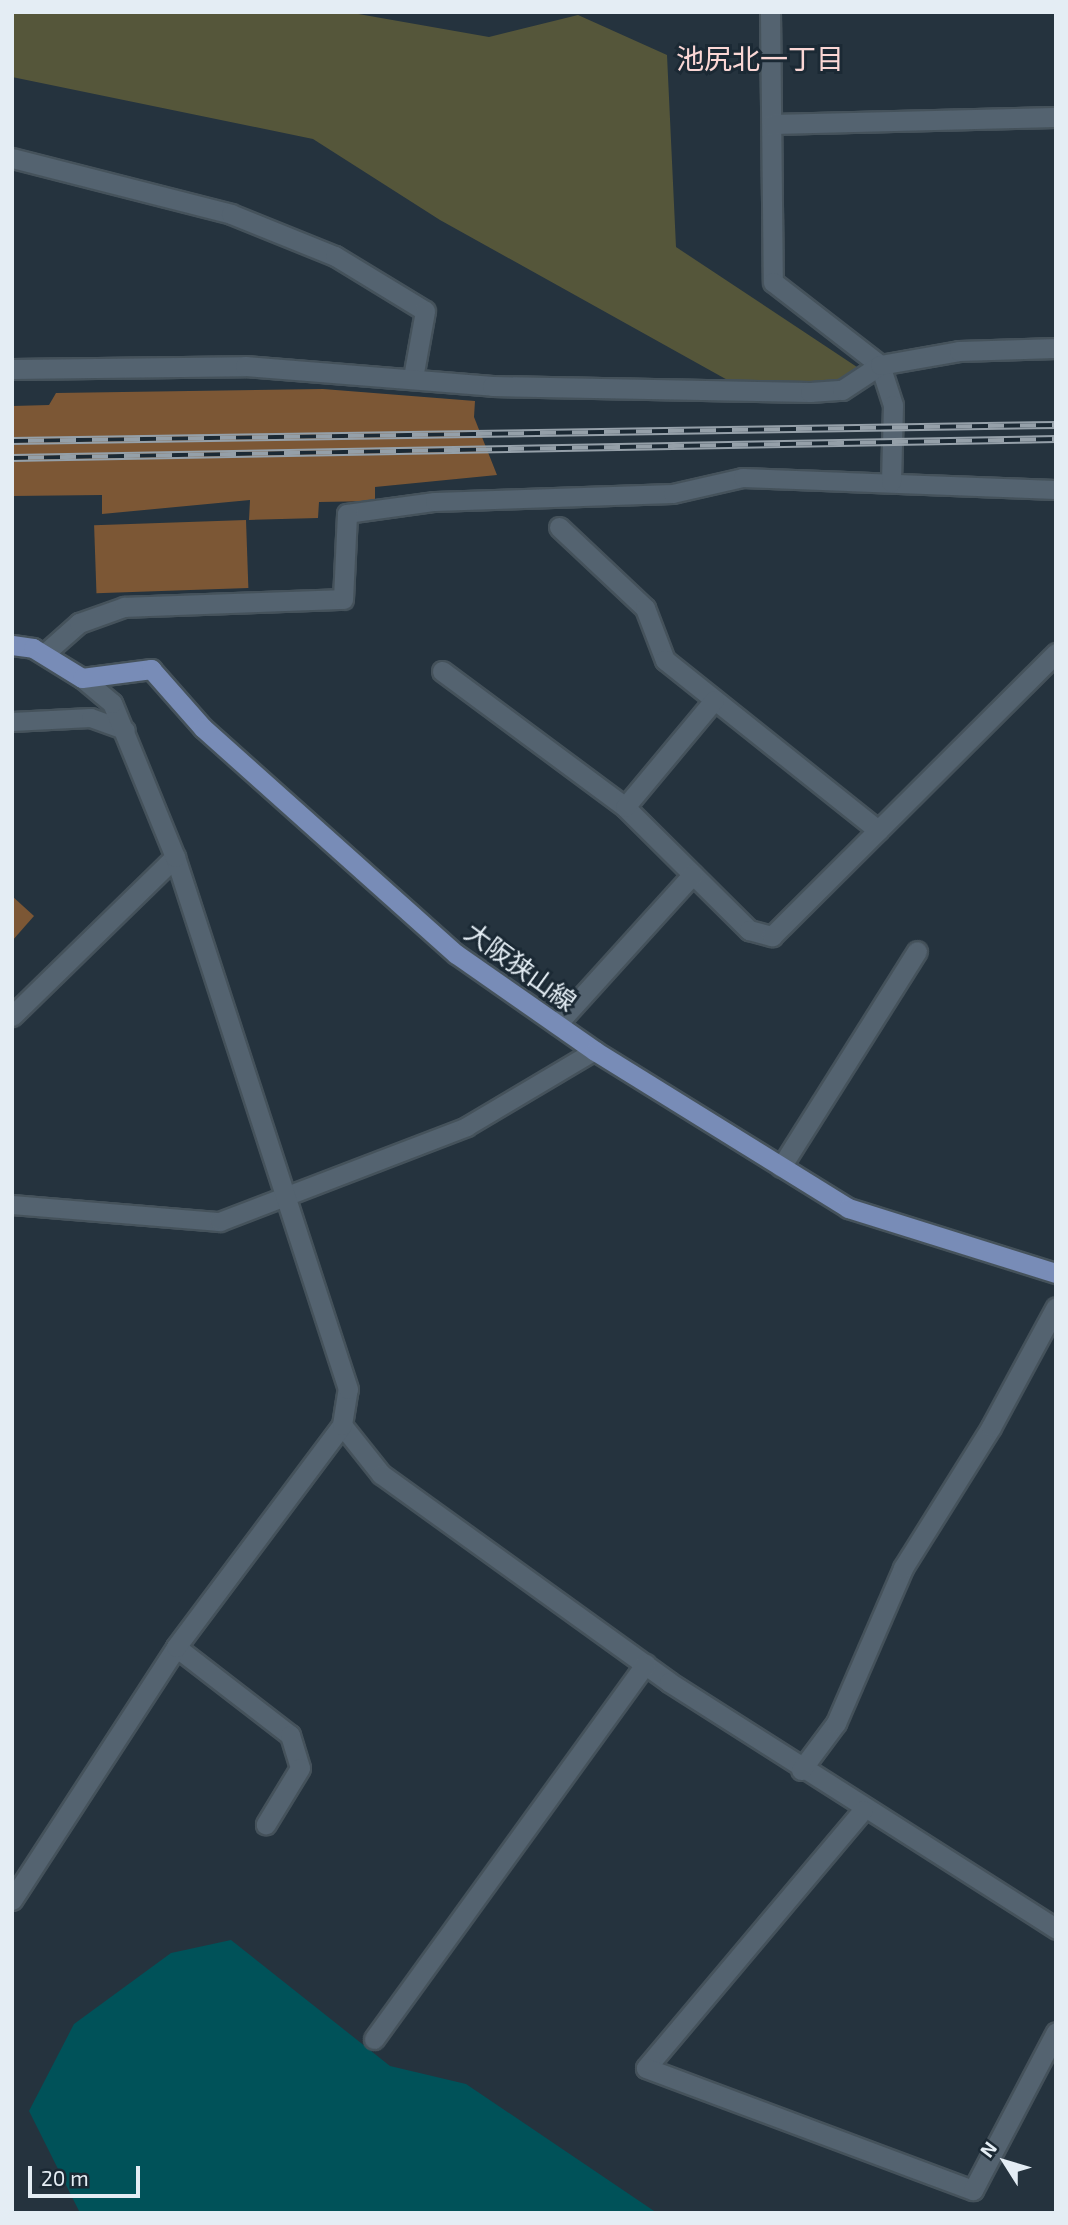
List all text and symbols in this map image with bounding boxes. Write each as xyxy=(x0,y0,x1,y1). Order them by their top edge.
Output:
district label: 池尻北一丁目 xyxy=(676,41,844,75)
street label: 大阪狭山線 xyxy=(459,915,583,1017)
north arrow xyxy=(970,2127,1040,2197)
text: N xyxy=(975,2137,1001,2161)
scale bar xyxy=(32,2152,144,2196)
text: 20 m xyxy=(41,2165,89,2190)

